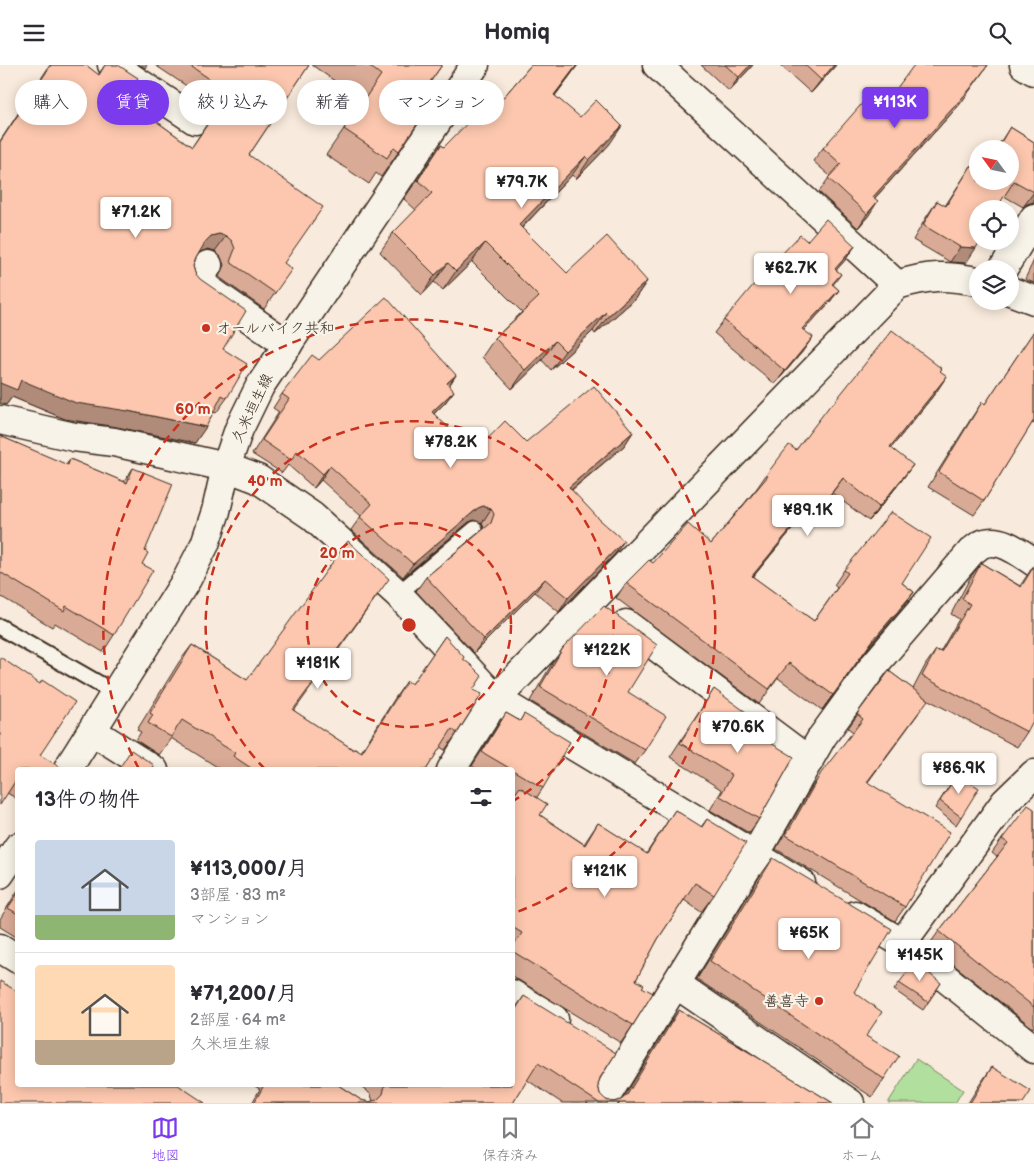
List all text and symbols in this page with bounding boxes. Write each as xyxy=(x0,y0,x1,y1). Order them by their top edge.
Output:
icon: menu xyxy=(20,19,48,47)
text: Homiq xyxy=(484,19,550,46)
icon: search xyxy=(986,19,1014,47)
chip: 購入 xyxy=(15,80,87,125)
chip: 賃貸 xyxy=(97,80,169,125)
chip: 絞り込み xyxy=(179,80,287,125)
chip: 新着 xyxy=(297,80,369,125)
chip: マンション xyxy=(379,80,504,125)
pin: ¥113K xyxy=(860,87,930,129)
text: ¥113K xyxy=(873,93,917,112)
north arrow xyxy=(969,140,1019,190)
map controls xyxy=(969,140,1019,310)
pin: ¥79.7K xyxy=(481,167,563,209)
text: ¥79.7K xyxy=(496,173,548,192)
pin: ¥71.2K xyxy=(95,197,177,239)
button: locate xyxy=(969,200,1019,250)
text: ¥71.2K xyxy=(111,203,161,222)
pin: ¥62.7K xyxy=(750,253,832,295)
text: ¥62.7K xyxy=(765,259,817,278)
button: layers xyxy=(969,260,1019,310)
place label: オールバイク共和 xyxy=(216,319,335,338)
marker: オールバイク共和 xyxy=(200,322,212,334)
street label: 久米垣生線 xyxy=(227,370,277,446)
text: 60 m xyxy=(175,400,211,419)
pin: ¥78.2K xyxy=(410,427,492,469)
text: ¥78.2K xyxy=(425,433,477,452)
text: 40 m xyxy=(247,472,283,491)
pin: ¥89.1K xyxy=(767,495,849,537)
text: ¥89.1K xyxy=(783,501,833,520)
text: 20 m xyxy=(320,544,355,563)
centre of rings xyxy=(400,616,418,634)
pin: ¥122K xyxy=(572,635,642,677)
text: ¥122K xyxy=(584,641,630,660)
pin: ¥181K xyxy=(283,647,353,690)
text: ¥181K xyxy=(296,654,340,673)
pin: ¥70.6K xyxy=(697,711,779,754)
text: ¥70.6K xyxy=(712,718,764,737)
pin: ¥86.9K xyxy=(918,753,1000,795)
text: ¥86.9K xyxy=(933,759,985,778)
icon: filters xyxy=(467,783,495,811)
text: 13件の物件 xyxy=(35,787,140,812)
pin: ¥121K xyxy=(570,855,640,898)
text: ¥113,000/月 xyxy=(190,856,308,881)
icon: home xyxy=(75,860,135,920)
text: ¥121K xyxy=(583,862,627,881)
text: 3部屋 · 83 m² xyxy=(190,886,286,905)
text: マンション xyxy=(190,910,269,929)
pin: ¥65K xyxy=(779,917,839,960)
text: ¥65K xyxy=(789,924,829,943)
pin: ¥145K xyxy=(885,939,955,982)
text: ¥145K xyxy=(897,946,943,965)
text: ¥71,200/月 xyxy=(190,981,297,1006)
icon: home xyxy=(75,985,135,1045)
place label: 善喜寺 xyxy=(764,992,809,1011)
marker: 善喜寺 xyxy=(813,995,825,1007)
text: 2部屋 · 64 m² xyxy=(190,1011,286,1030)
text: 久米垣生線 xyxy=(190,1035,270,1054)
tab: 地図 xyxy=(151,1114,179,1164)
tab: 保存済み xyxy=(482,1114,538,1164)
tab: ホーム xyxy=(841,1114,883,1164)

